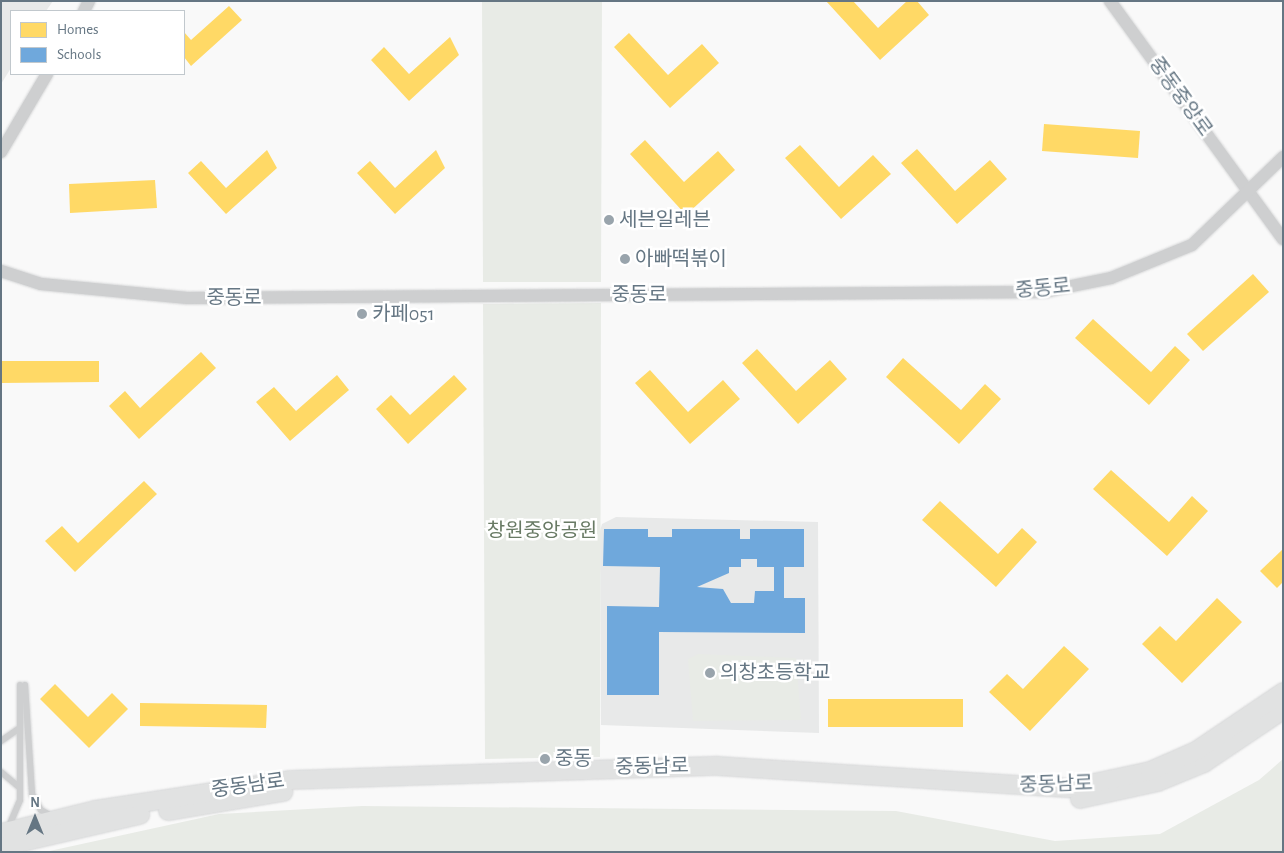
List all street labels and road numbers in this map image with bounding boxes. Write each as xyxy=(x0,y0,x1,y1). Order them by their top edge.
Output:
street label: 중동중앙로 xyxy=(1143,53,1217,141)
street label: 중동로 xyxy=(1014,274,1072,304)
street label: 중동로 xyxy=(611,283,667,307)
street label: 중동로 xyxy=(206,286,262,310)
street label: 중동남로 xyxy=(615,754,689,780)
street label: 중동남로 xyxy=(210,769,286,803)
street label: 중동남로 xyxy=(1019,772,1093,798)

